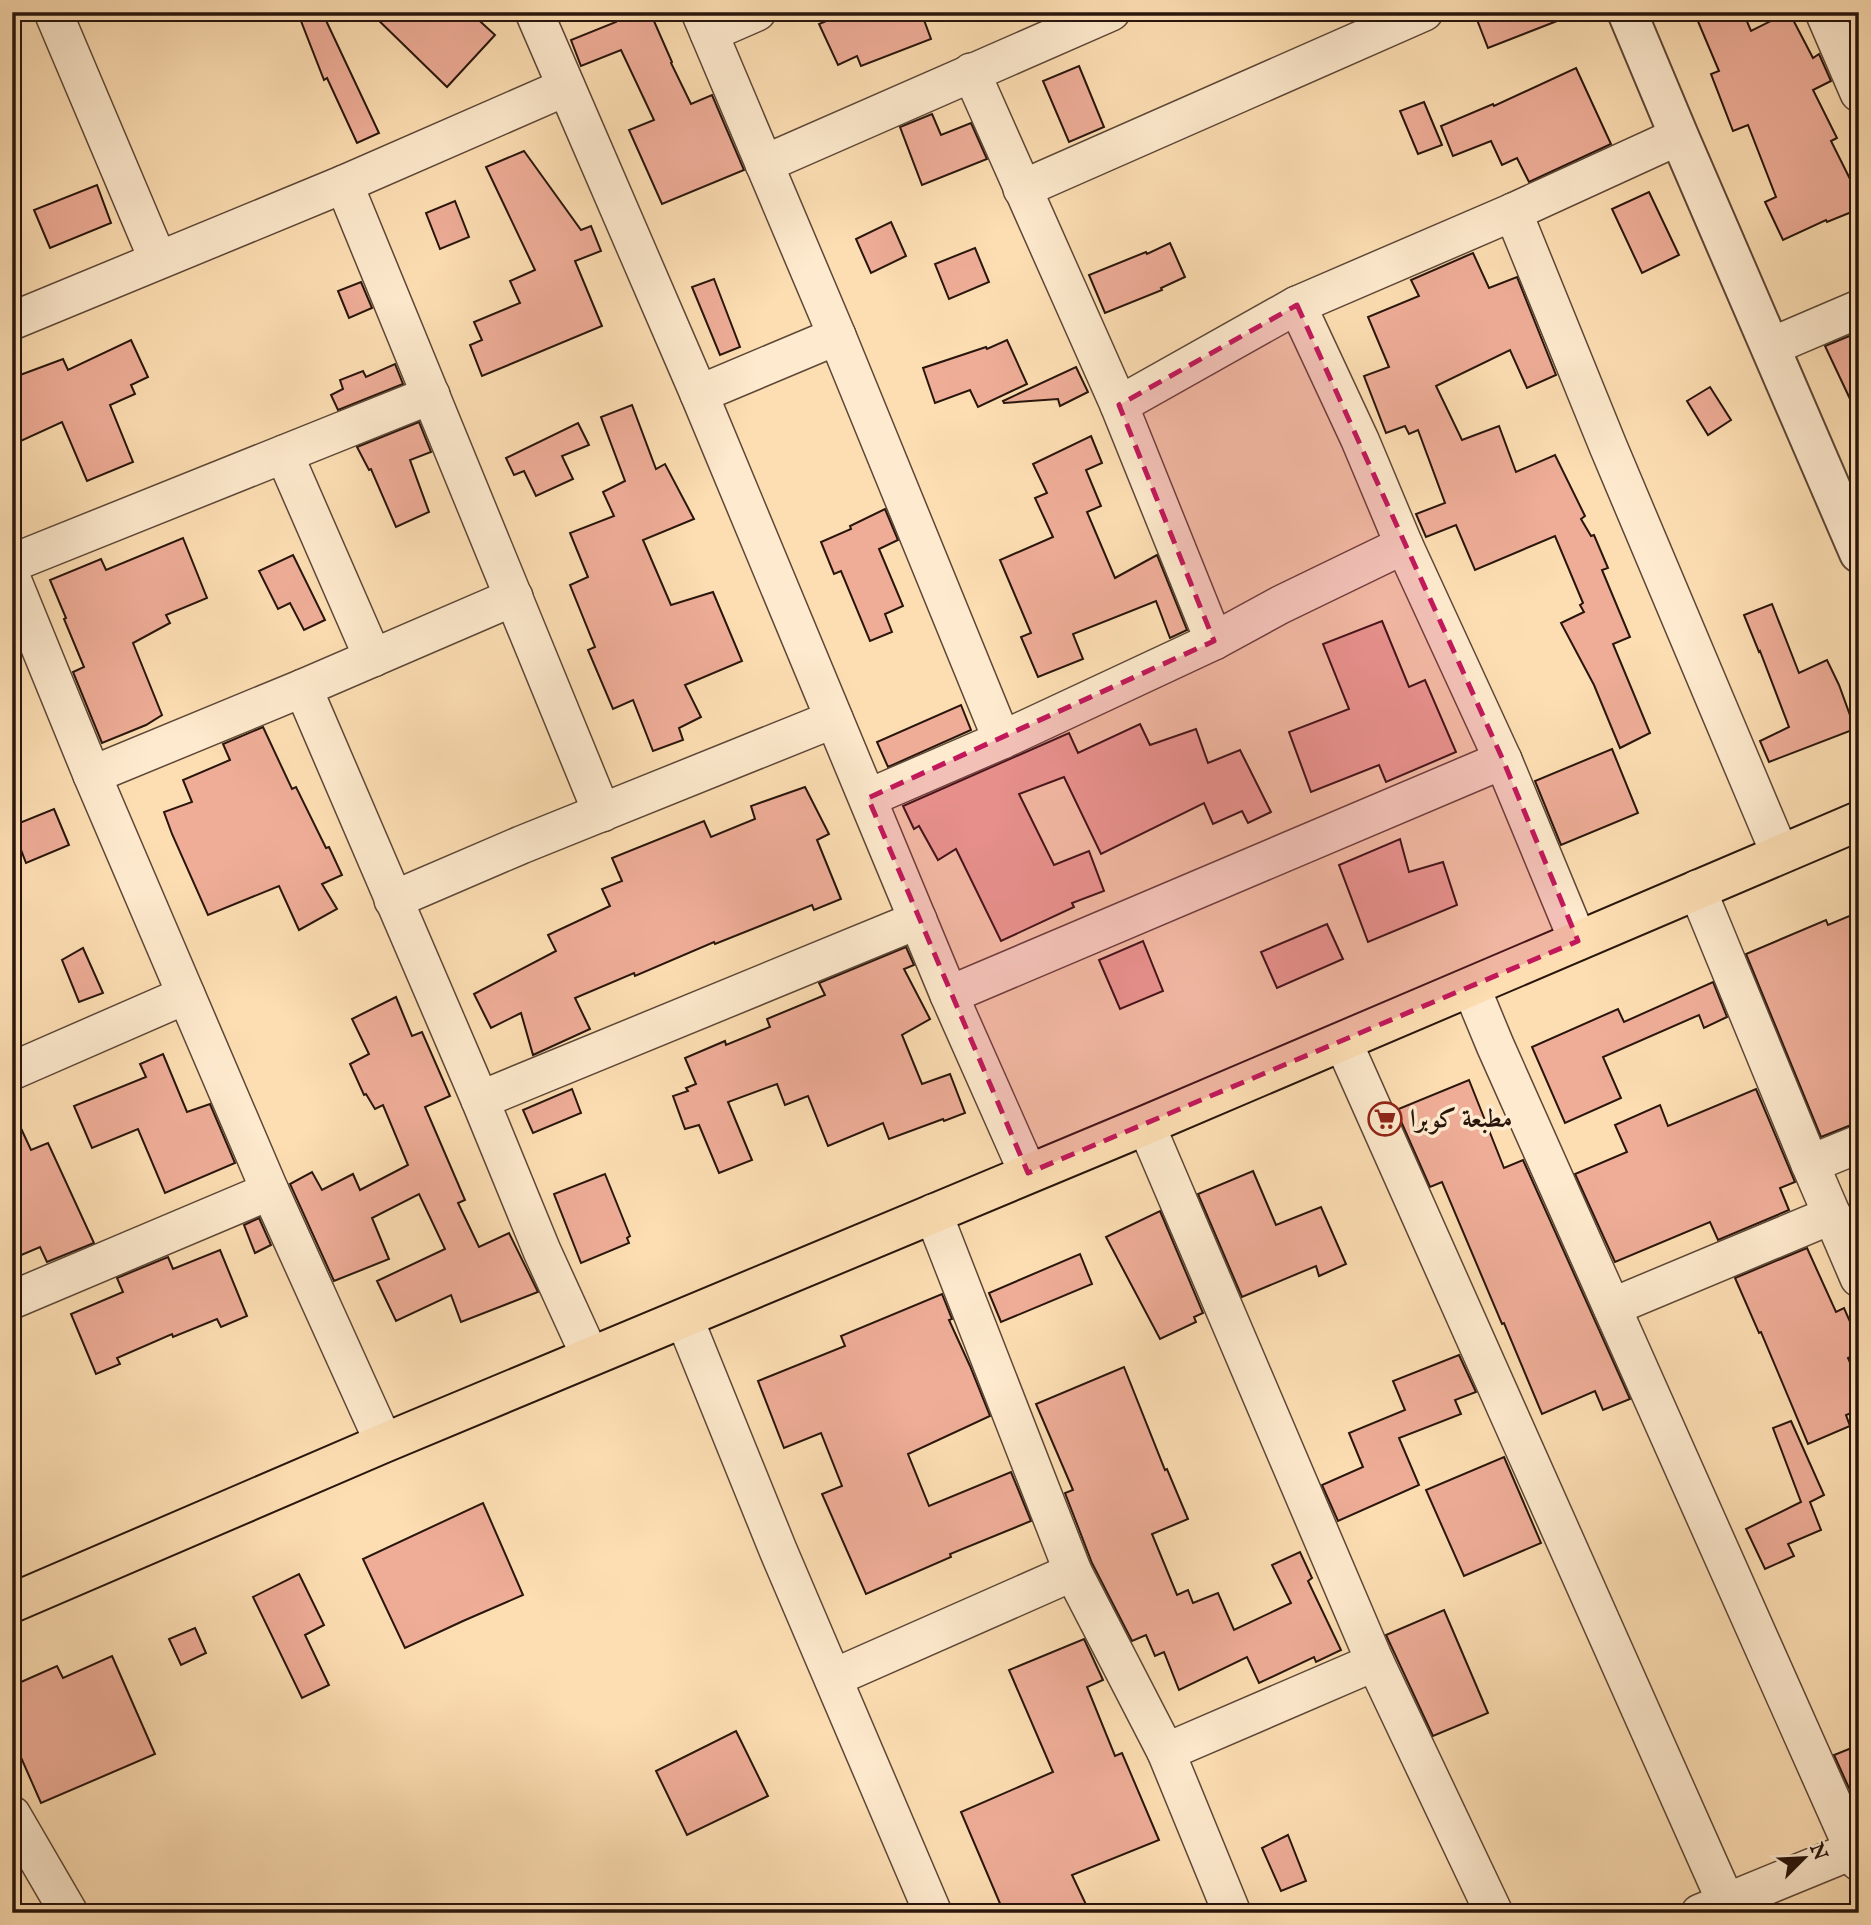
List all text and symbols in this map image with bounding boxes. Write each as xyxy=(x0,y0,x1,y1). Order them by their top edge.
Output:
supermarket icon: مطبعة كوبرا xyxy=(1366,1100,1404,1138)
place label: مطبعة كوبرا xyxy=(1410,1103,1512,1136)
north arrow xyxy=(1770,1824,1840,1894)
text: N xyxy=(1803,1839,1832,1865)

